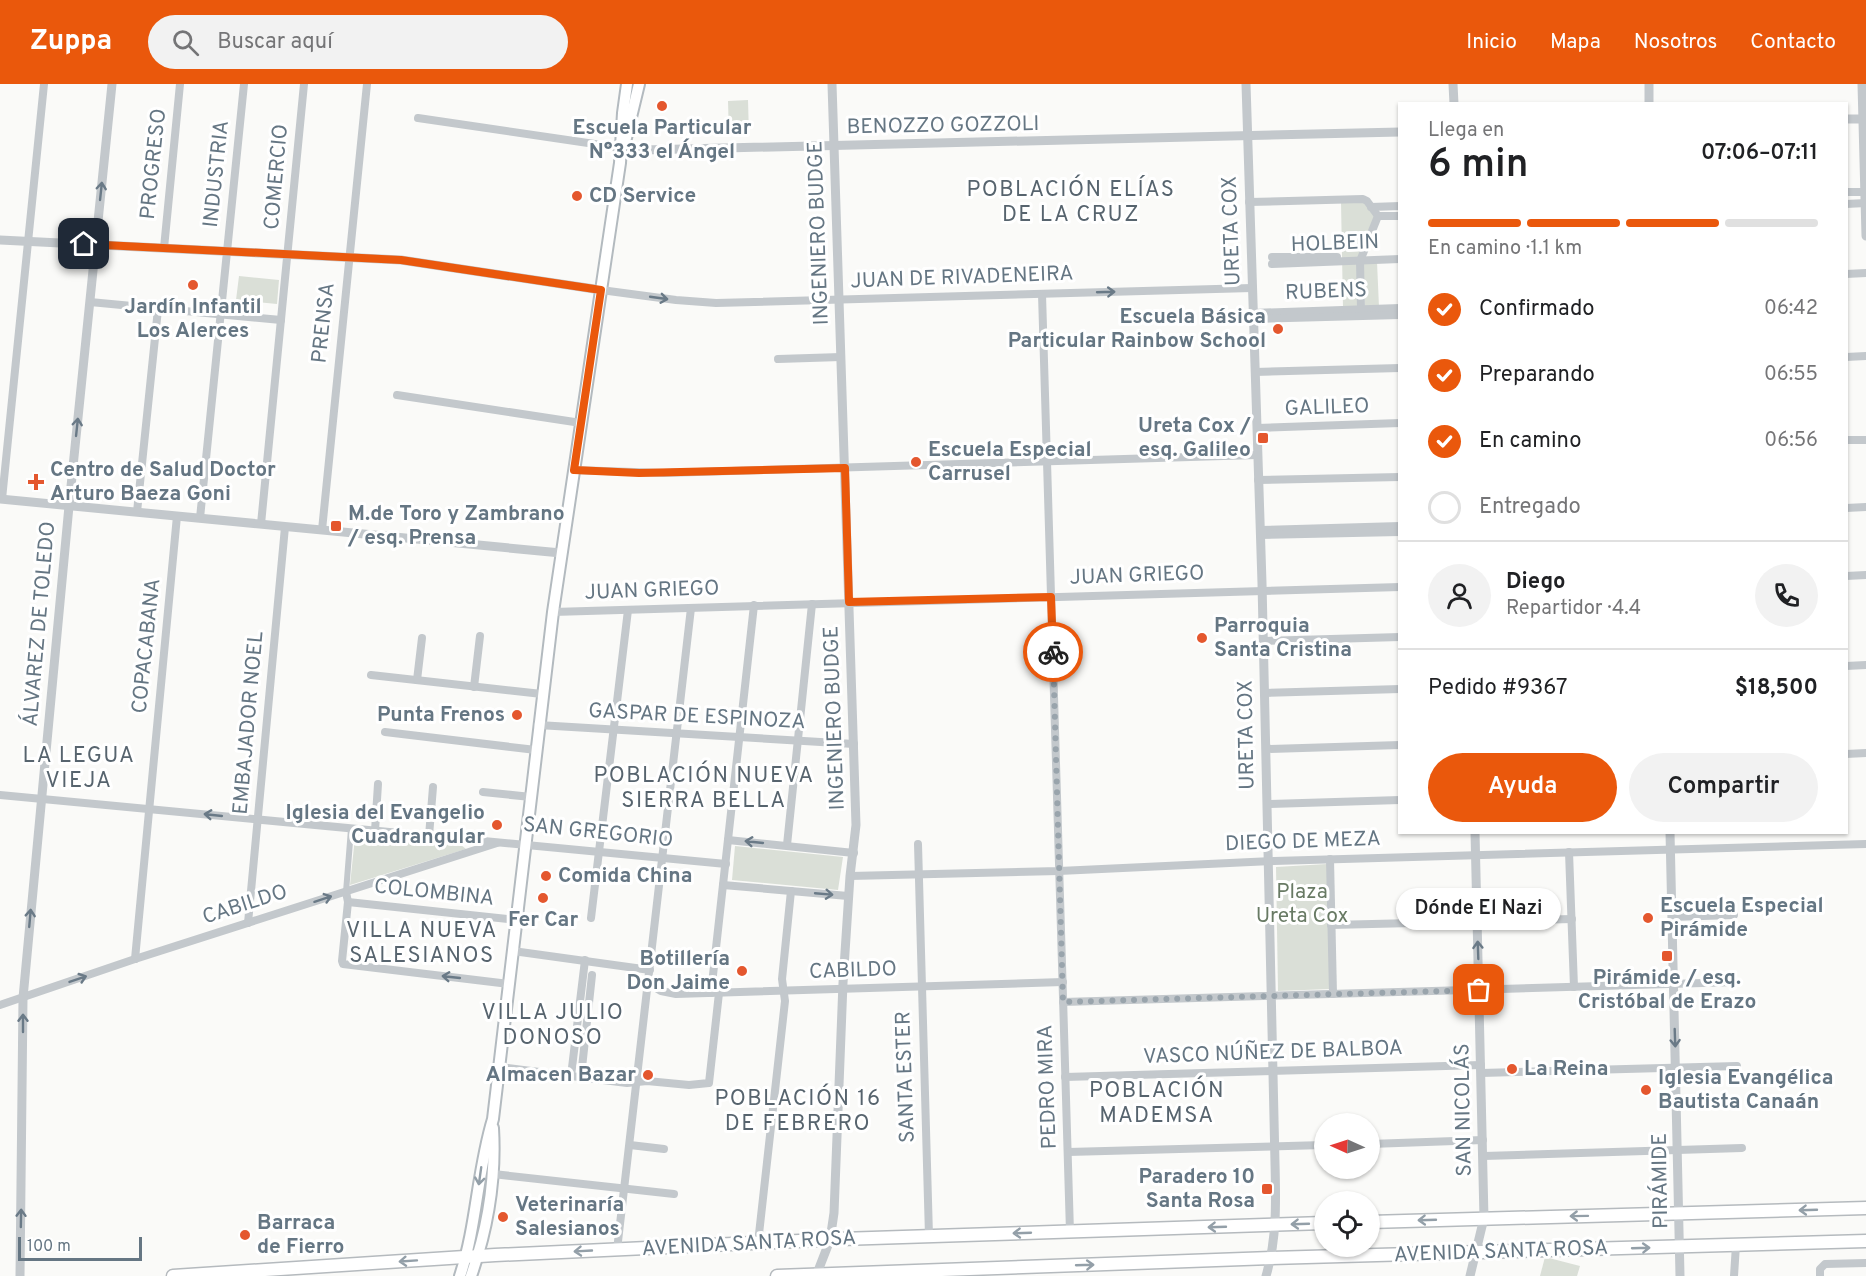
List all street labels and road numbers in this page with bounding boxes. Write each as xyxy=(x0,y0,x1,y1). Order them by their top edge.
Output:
street label: PROGRESO xyxy=(135,107,173,221)
street label: BENOZZO GOZZOLI xyxy=(846,111,1040,141)
street label: INDUSTRIA xyxy=(198,119,236,229)
street label: COMERCIO xyxy=(259,123,295,231)
street label: INGENIERO BUDGE xyxy=(802,140,836,326)
street label: URETA COX xyxy=(1217,176,1247,286)
street label: HOLBEIN xyxy=(1290,229,1380,259)
street label: JUAN DE RIVADENEIRA xyxy=(850,261,1074,295)
street label: RUBENS xyxy=(1285,277,1367,307)
street label: PRENSA xyxy=(306,281,342,365)
street label: GALILEO xyxy=(1284,393,1370,423)
street label: ÁLVAREZ DE TOLEDO xyxy=(17,520,62,728)
street label: JUAN GRIEGO xyxy=(1069,560,1205,592)
street label: JUAN GRIEGO xyxy=(584,575,720,607)
street label: COPACABANA xyxy=(126,577,168,715)
street label: INGENIERO BUDGE xyxy=(818,625,852,811)
street label: EMBAJADOR NOEL xyxy=(228,630,270,816)
street label: URETA COX xyxy=(1233,680,1261,790)
street label: GASPAR DE ESPINOZA xyxy=(588,698,806,736)
street label: SAN GREGORIO xyxy=(522,812,674,854)
street label: DIEGO DE MEZA xyxy=(1225,826,1381,858)
street label: COLOMBINA xyxy=(373,873,495,913)
street label: CABILDO xyxy=(199,879,291,931)
street label: CABILDO xyxy=(809,956,897,986)
street label: SANTA ESTER xyxy=(890,1011,922,1143)
street label: PEDRO MIRA xyxy=(1032,1024,1064,1150)
street label: VASCO NÚÑEZ DE BALBOA xyxy=(1143,1034,1403,1071)
street label: SAN NICOLÁS xyxy=(1448,1043,1479,1177)
street label: PIRÁMIDE xyxy=(1646,1133,1675,1229)
street label: AVENIDA SANTA ROSA xyxy=(641,1225,857,1263)
street label: AVENIDA SANTA ROSA xyxy=(1393,1235,1609,1269)

